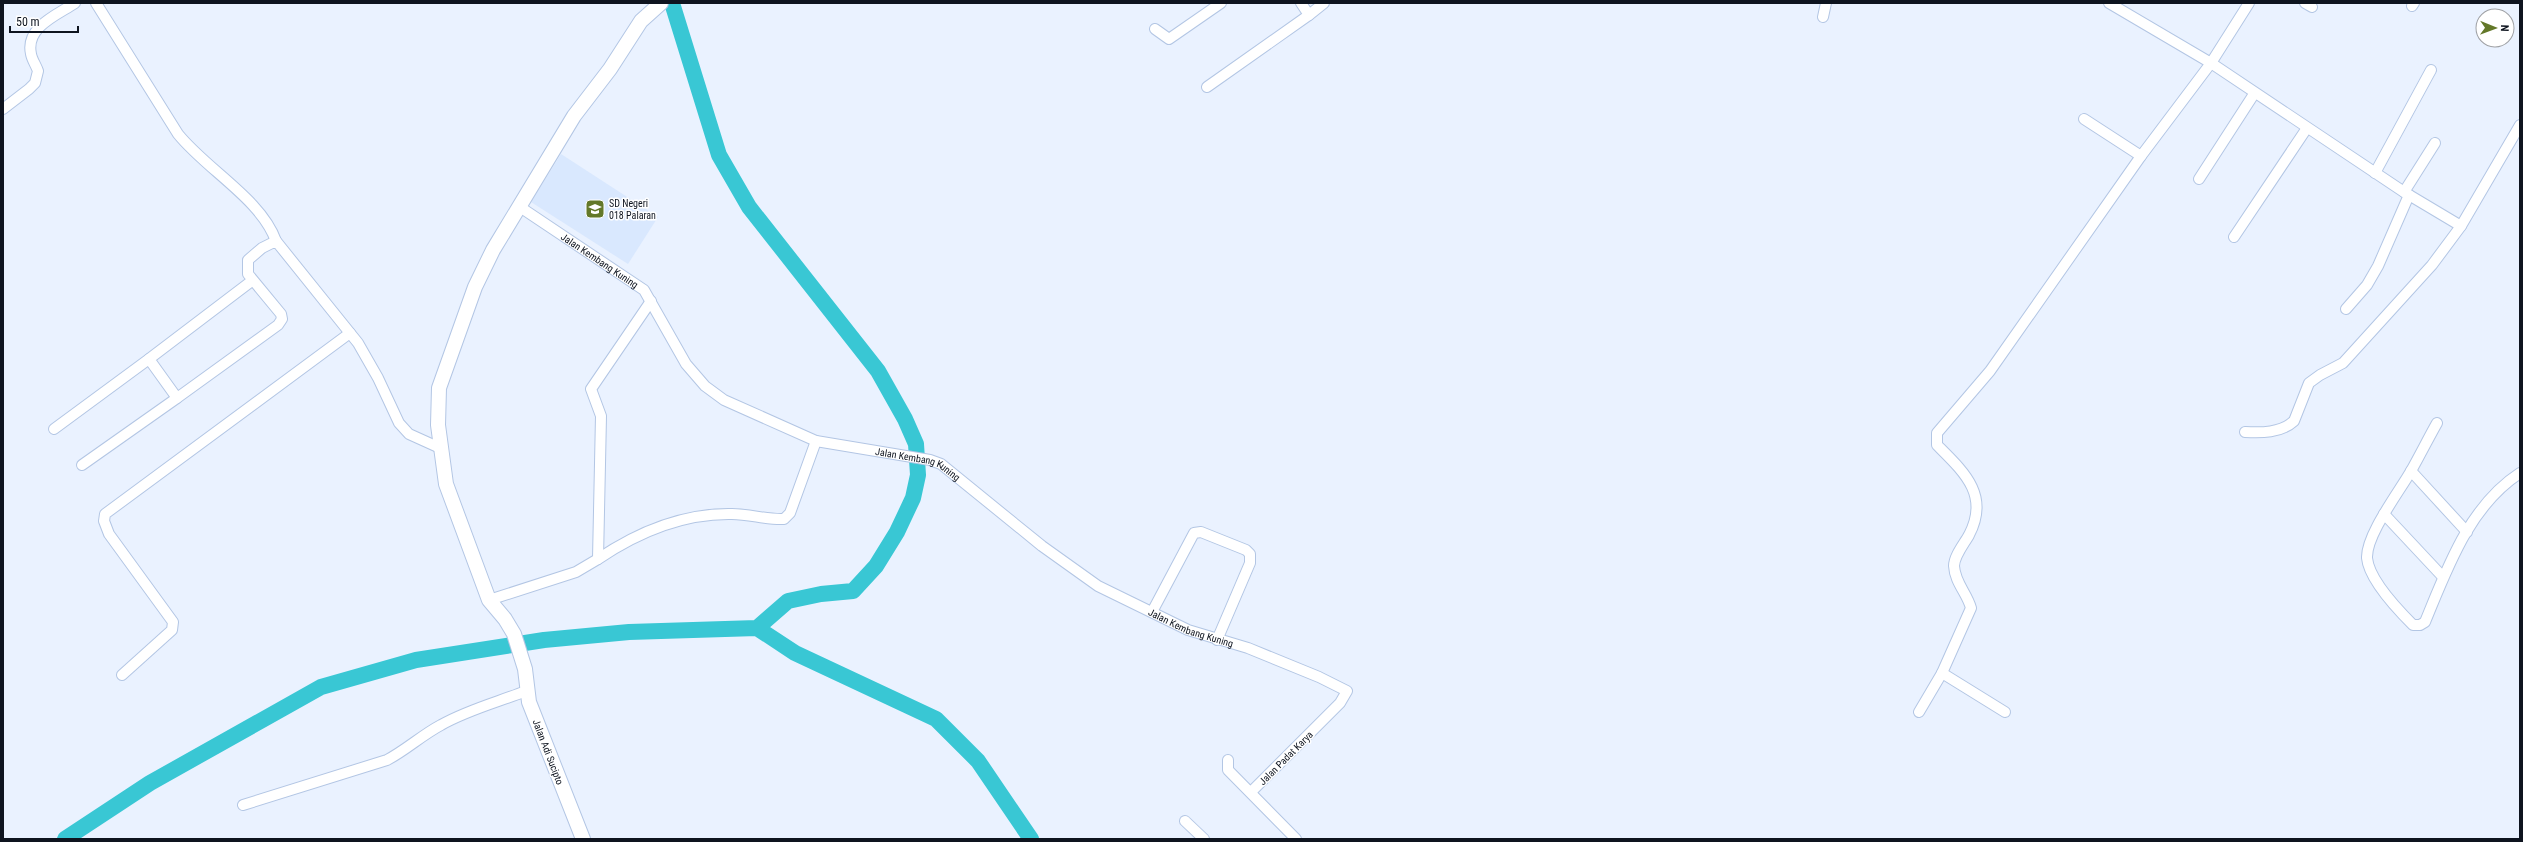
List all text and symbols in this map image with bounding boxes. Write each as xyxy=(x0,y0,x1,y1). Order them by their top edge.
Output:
scale bar xyxy=(10,8,78,34)
north arrow xyxy=(2475,8,2515,48)
text: 50 m xyxy=(16,15,40,29)
text: N xyxy=(2498,25,2511,32)
school or university icon: SD Negeri 018 Palaran xyxy=(584,198,606,220)
place label: SD Negeri 018 Palaran xyxy=(609,198,656,221)
street label: Jalan Kembang Kuning xyxy=(559,231,640,290)
street label: Jalan Kembang Kuning xyxy=(874,445,963,483)
street label: Jalan Kembang Kuning xyxy=(1147,606,1235,649)
street label: Jalan Adi Sucipto xyxy=(531,718,565,786)
street label: Jalan Padat Karya xyxy=(1257,729,1315,787)

